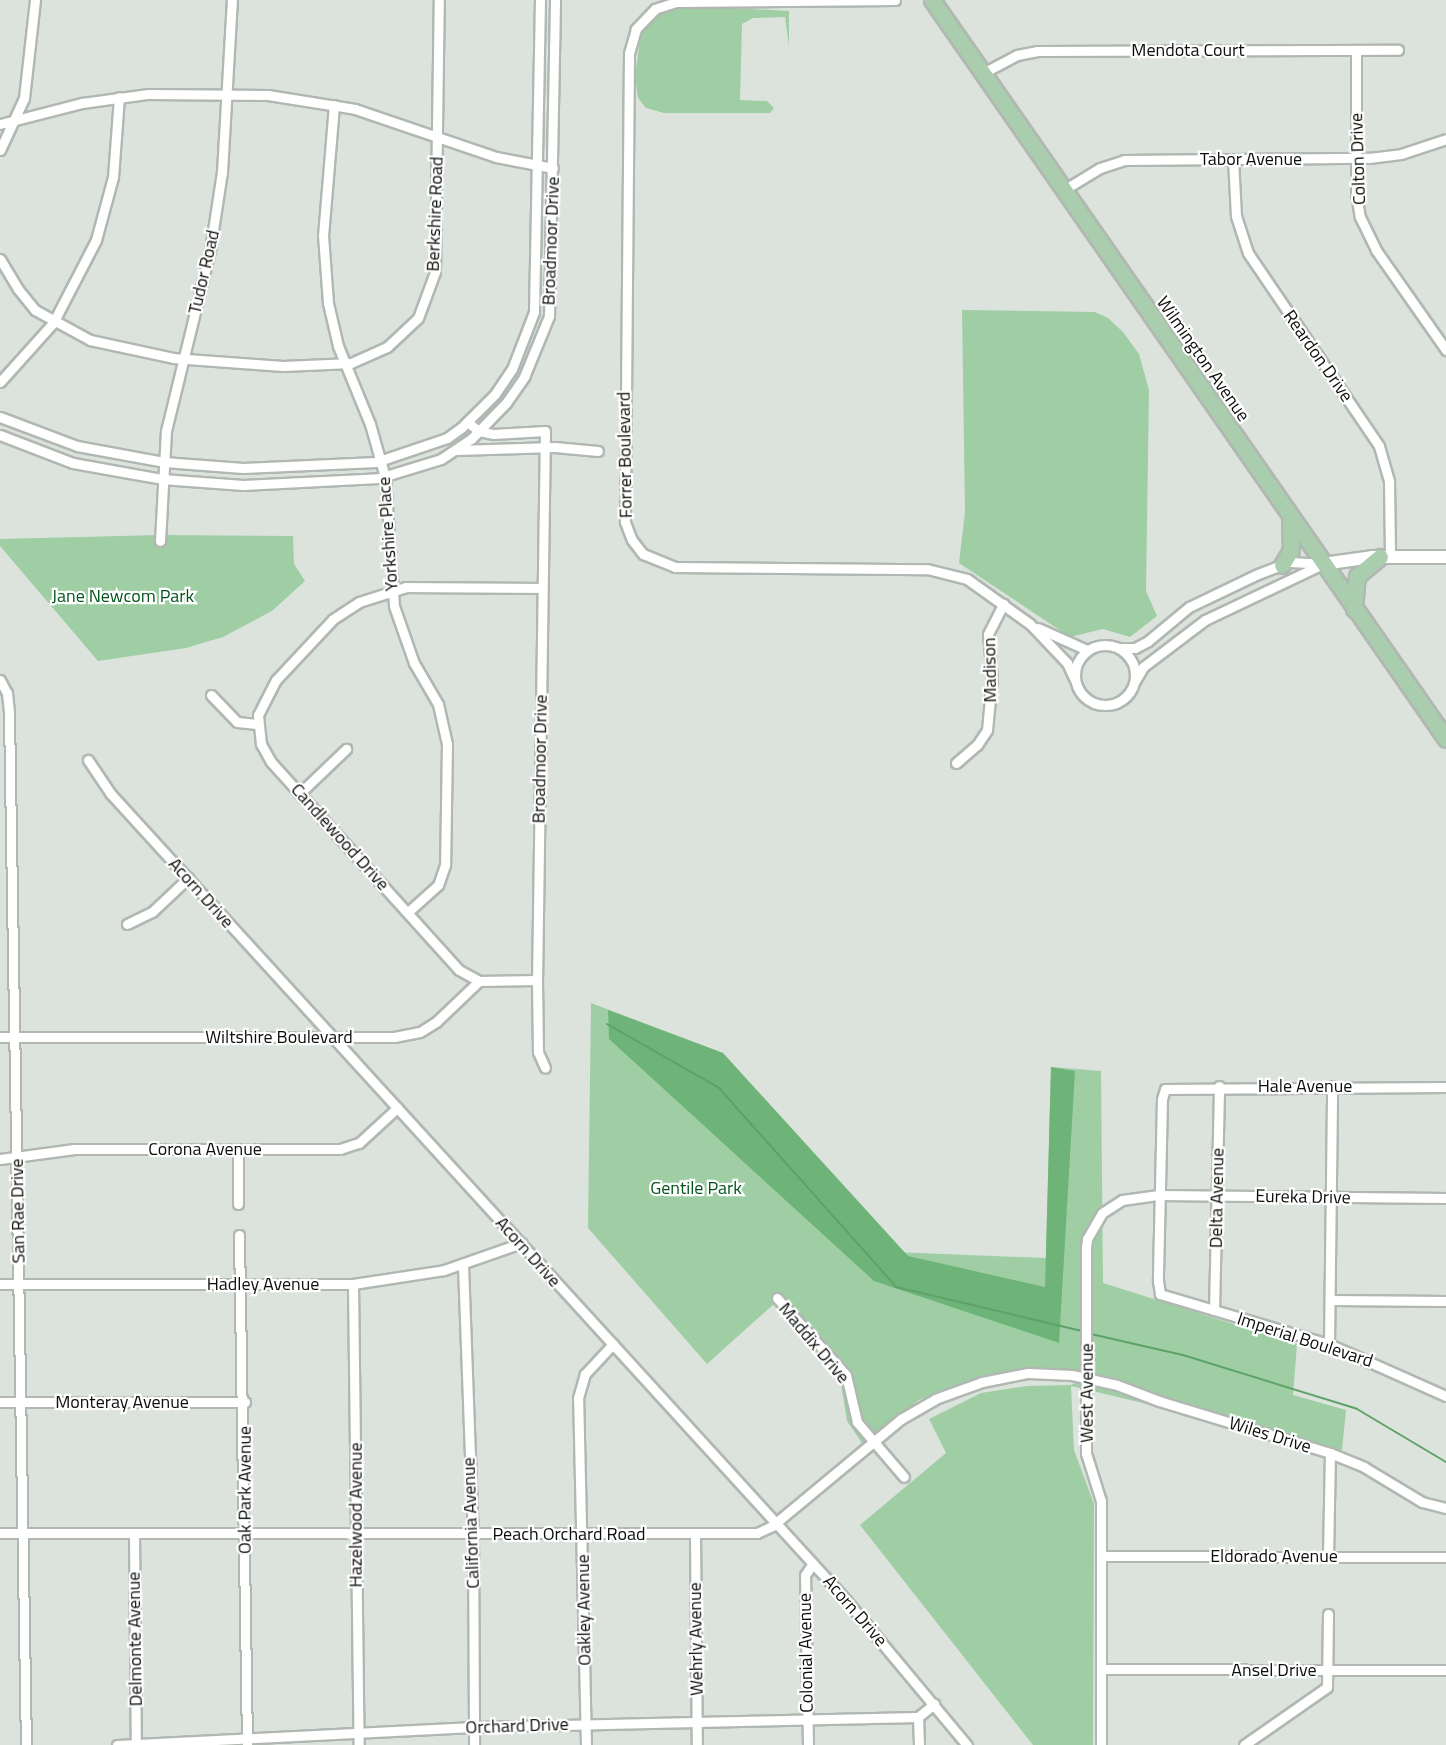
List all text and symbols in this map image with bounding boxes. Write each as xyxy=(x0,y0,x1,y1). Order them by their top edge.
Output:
street label: Mendota Court xyxy=(1131,39,1245,61)
street label: Colton Drive xyxy=(1346,113,1370,205)
street label: Tabor Avenue xyxy=(1200,148,1302,170)
street label: Berkshire Road xyxy=(422,156,448,272)
street label: Broadmoor Drive xyxy=(538,176,564,306)
street label: Tudor Road xyxy=(184,228,224,316)
street label: Wilmington Avenue xyxy=(1152,292,1254,426)
street label: Reardon Drive xyxy=(1278,306,1358,406)
street label: Forrer Boulevard xyxy=(613,392,637,518)
street label: Yorkshire Place xyxy=(373,476,403,592)
park label: Jane Newcom Park xyxy=(52,585,194,607)
street label: Madison xyxy=(979,637,1001,703)
street label: Broadmoor Drive xyxy=(528,694,552,824)
street label: Candlewood Drive xyxy=(286,779,394,895)
street label: Acorn Drive xyxy=(164,853,238,933)
street label: Wiltshire Boulevard xyxy=(205,1026,353,1048)
street label: Hale Avenue xyxy=(1258,1075,1352,1097)
street label: Corona Avenue xyxy=(148,1138,262,1160)
street label: Delta Avenue xyxy=(1205,1148,1229,1248)
street label: San Rae Drive xyxy=(6,1158,30,1264)
park label: Gentile Park xyxy=(650,1177,742,1199)
street label: Eureka Drive xyxy=(1255,1185,1351,1209)
street label: Acorn Drive xyxy=(491,1212,565,1292)
street label: Hadley Avenue xyxy=(207,1273,319,1295)
street label: Maddix Drive xyxy=(774,1298,854,1388)
street label: Imperial Boulevard xyxy=(1234,1308,1376,1372)
street label: West Avenue xyxy=(1076,1343,1098,1443)
street label: Monteray Avenue xyxy=(55,1391,189,1413)
street label: Wiles Drive xyxy=(1226,1412,1314,1458)
street label: Oak Park Avenue xyxy=(234,1426,256,1554)
street label: Hazelwood Avenue xyxy=(345,1443,367,1587)
street label: California Avenue xyxy=(458,1457,484,1589)
street label: Peach Orchard Road xyxy=(492,1523,646,1545)
street label: Eldorado Avenue xyxy=(1210,1545,1338,1567)
street label: Oakley Avenue xyxy=(572,1554,596,1666)
street label: Delmonte Avenue xyxy=(123,1571,147,1707)
street label: Acorn Drive xyxy=(818,1571,892,1651)
street label: Wehrly Avenue xyxy=(684,1582,708,1696)
street label: Colonial Avenue xyxy=(794,1593,818,1713)
street label: Ansel Drive xyxy=(1231,1659,1317,1681)
street label: Orchard Drive xyxy=(465,1713,569,1739)

